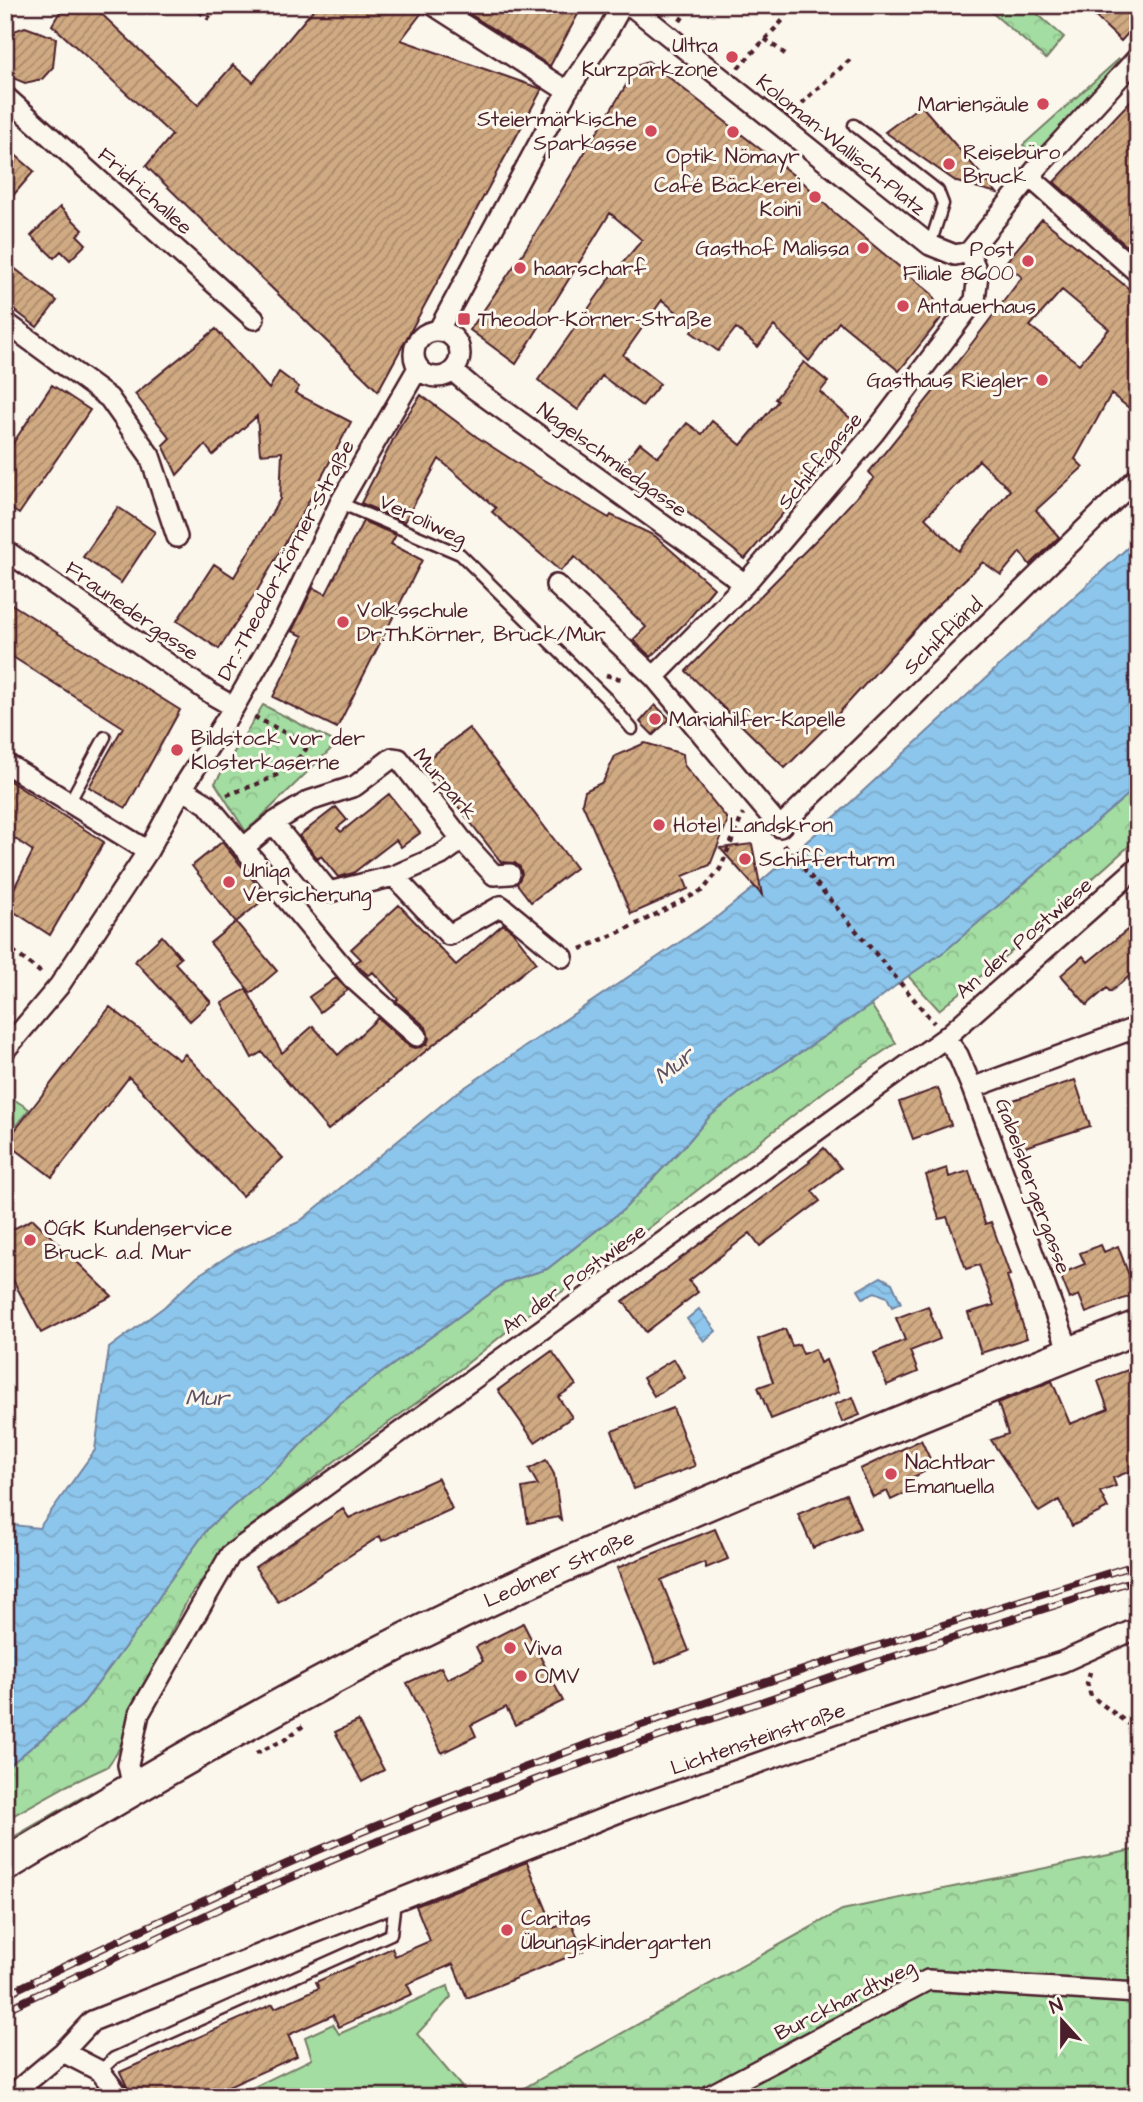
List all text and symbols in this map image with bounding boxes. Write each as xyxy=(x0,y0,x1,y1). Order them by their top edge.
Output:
place label: Ultra Kurzparkzone xyxy=(582,31,718,85)
marker: Ultra Kurzparkzone xyxy=(724,49,740,65)
street label: Koloman-Wallisch-Platz xyxy=(750,67,933,223)
place label: Mariensäule xyxy=(918,90,1029,119)
marker: Mariensäule xyxy=(1035,96,1051,112)
place label: Steiermärkische Sparkasse xyxy=(477,105,637,159)
marker: Steiermärkische Sparkasse xyxy=(643,123,659,139)
marker: Optik Nömayr xyxy=(725,124,741,140)
place label: Reisebüro Bruck xyxy=(963,138,1060,191)
street label: Fridrichallee xyxy=(91,141,199,241)
place label: Optik Nömayr xyxy=(666,142,800,173)
marker: Reisebüro Bruck xyxy=(941,156,957,172)
place label: Café Bäckerei Koini xyxy=(654,171,801,224)
marker: Café Bäckerei Koini xyxy=(807,189,823,205)
place label: Gasthof Malissa xyxy=(695,234,849,263)
place label: Post Filiale 8600 xyxy=(903,235,1014,288)
marker: Gasthof Malissa xyxy=(855,240,871,256)
marker: Post Filiale 8600 xyxy=(1020,253,1036,269)
place label: haarscharf xyxy=(534,254,647,283)
marker: haarscharf xyxy=(512,260,528,276)
place label: Antauerhaus xyxy=(917,292,1036,321)
marker: Antauerhaus xyxy=(895,298,911,314)
place label: Theodor-Körner-Straße xyxy=(478,305,712,334)
marker: Theodor-Körner-Straße xyxy=(456,311,472,327)
place label: Gasthaus Riegler xyxy=(866,366,1028,397)
marker: Gasthaus Riegler xyxy=(1034,372,1050,388)
street label: Nagelschmiedgasse xyxy=(530,396,693,526)
street label: Schiffgasse xyxy=(771,406,871,517)
street label: Dr.-Theodor-Körner-Straße xyxy=(210,435,362,685)
street label: Veroliweg xyxy=(374,487,472,555)
street label: Fraunedergasse xyxy=(58,554,205,670)
street label: Schiffländ xyxy=(897,590,989,681)
place label: Volksschule Dr.Th.Körner, Bruck/Mur xyxy=(357,596,606,649)
marker: Volksschule Dr.Th.Körner, Bruck/Mur xyxy=(335,614,351,630)
place label: Mariahilfer-Kapelle xyxy=(669,705,846,735)
marker: Mariahilfer-Kapelle xyxy=(647,711,663,727)
place label: Bildstock vor der Klosterkaserne xyxy=(191,724,365,777)
marker: Bildstock vor der Klosterkaserne xyxy=(169,742,185,758)
street label: Murpark xyxy=(405,742,484,827)
place label: Hotel Landskron xyxy=(673,811,833,840)
marker: Hotel Landskron xyxy=(651,817,667,833)
place label: Schifferturm xyxy=(759,845,895,874)
marker: Schifferturm xyxy=(737,851,753,867)
place label: Uniqa Versicherung xyxy=(243,856,372,911)
street label: An der Postwiese xyxy=(950,871,1098,1005)
marker: Uniqa Versicherung xyxy=(221,874,237,890)
water label: Mur xyxy=(647,1038,703,1092)
street label: Gabelsbergergasse xyxy=(986,1094,1078,1278)
place label: ÖGK Kundenservice Bruck a.d. Mur xyxy=(44,1214,232,1267)
street label: An der Postwiese xyxy=(496,1217,652,1341)
marker: ÖGK Kundenservice Bruck a.d. Mur xyxy=(22,1232,38,1248)
water label: Mur xyxy=(185,1382,231,1414)
place label: Nachtbar Emanuella xyxy=(905,1448,996,1501)
marker: Nachtbar Emanuella xyxy=(883,1466,899,1482)
street label: Leobner Straße xyxy=(479,1523,639,1615)
place label: Viva xyxy=(524,1634,562,1663)
marker: Viva xyxy=(502,1640,518,1656)
place label: OMV xyxy=(535,1662,580,1691)
marker: OMV xyxy=(513,1668,529,1684)
street label: Lichtensteinstraße xyxy=(667,1695,849,1783)
place label: Caritas Übungskindergarten xyxy=(521,1904,711,1959)
marker: Caritas Übungskindergarten xyxy=(499,1922,515,1938)
street label: Burckhardtweg xyxy=(770,1952,921,2050)
north arrow xyxy=(1028,1986,1098,2056)
text: N xyxy=(1046,1992,1067,2021)

